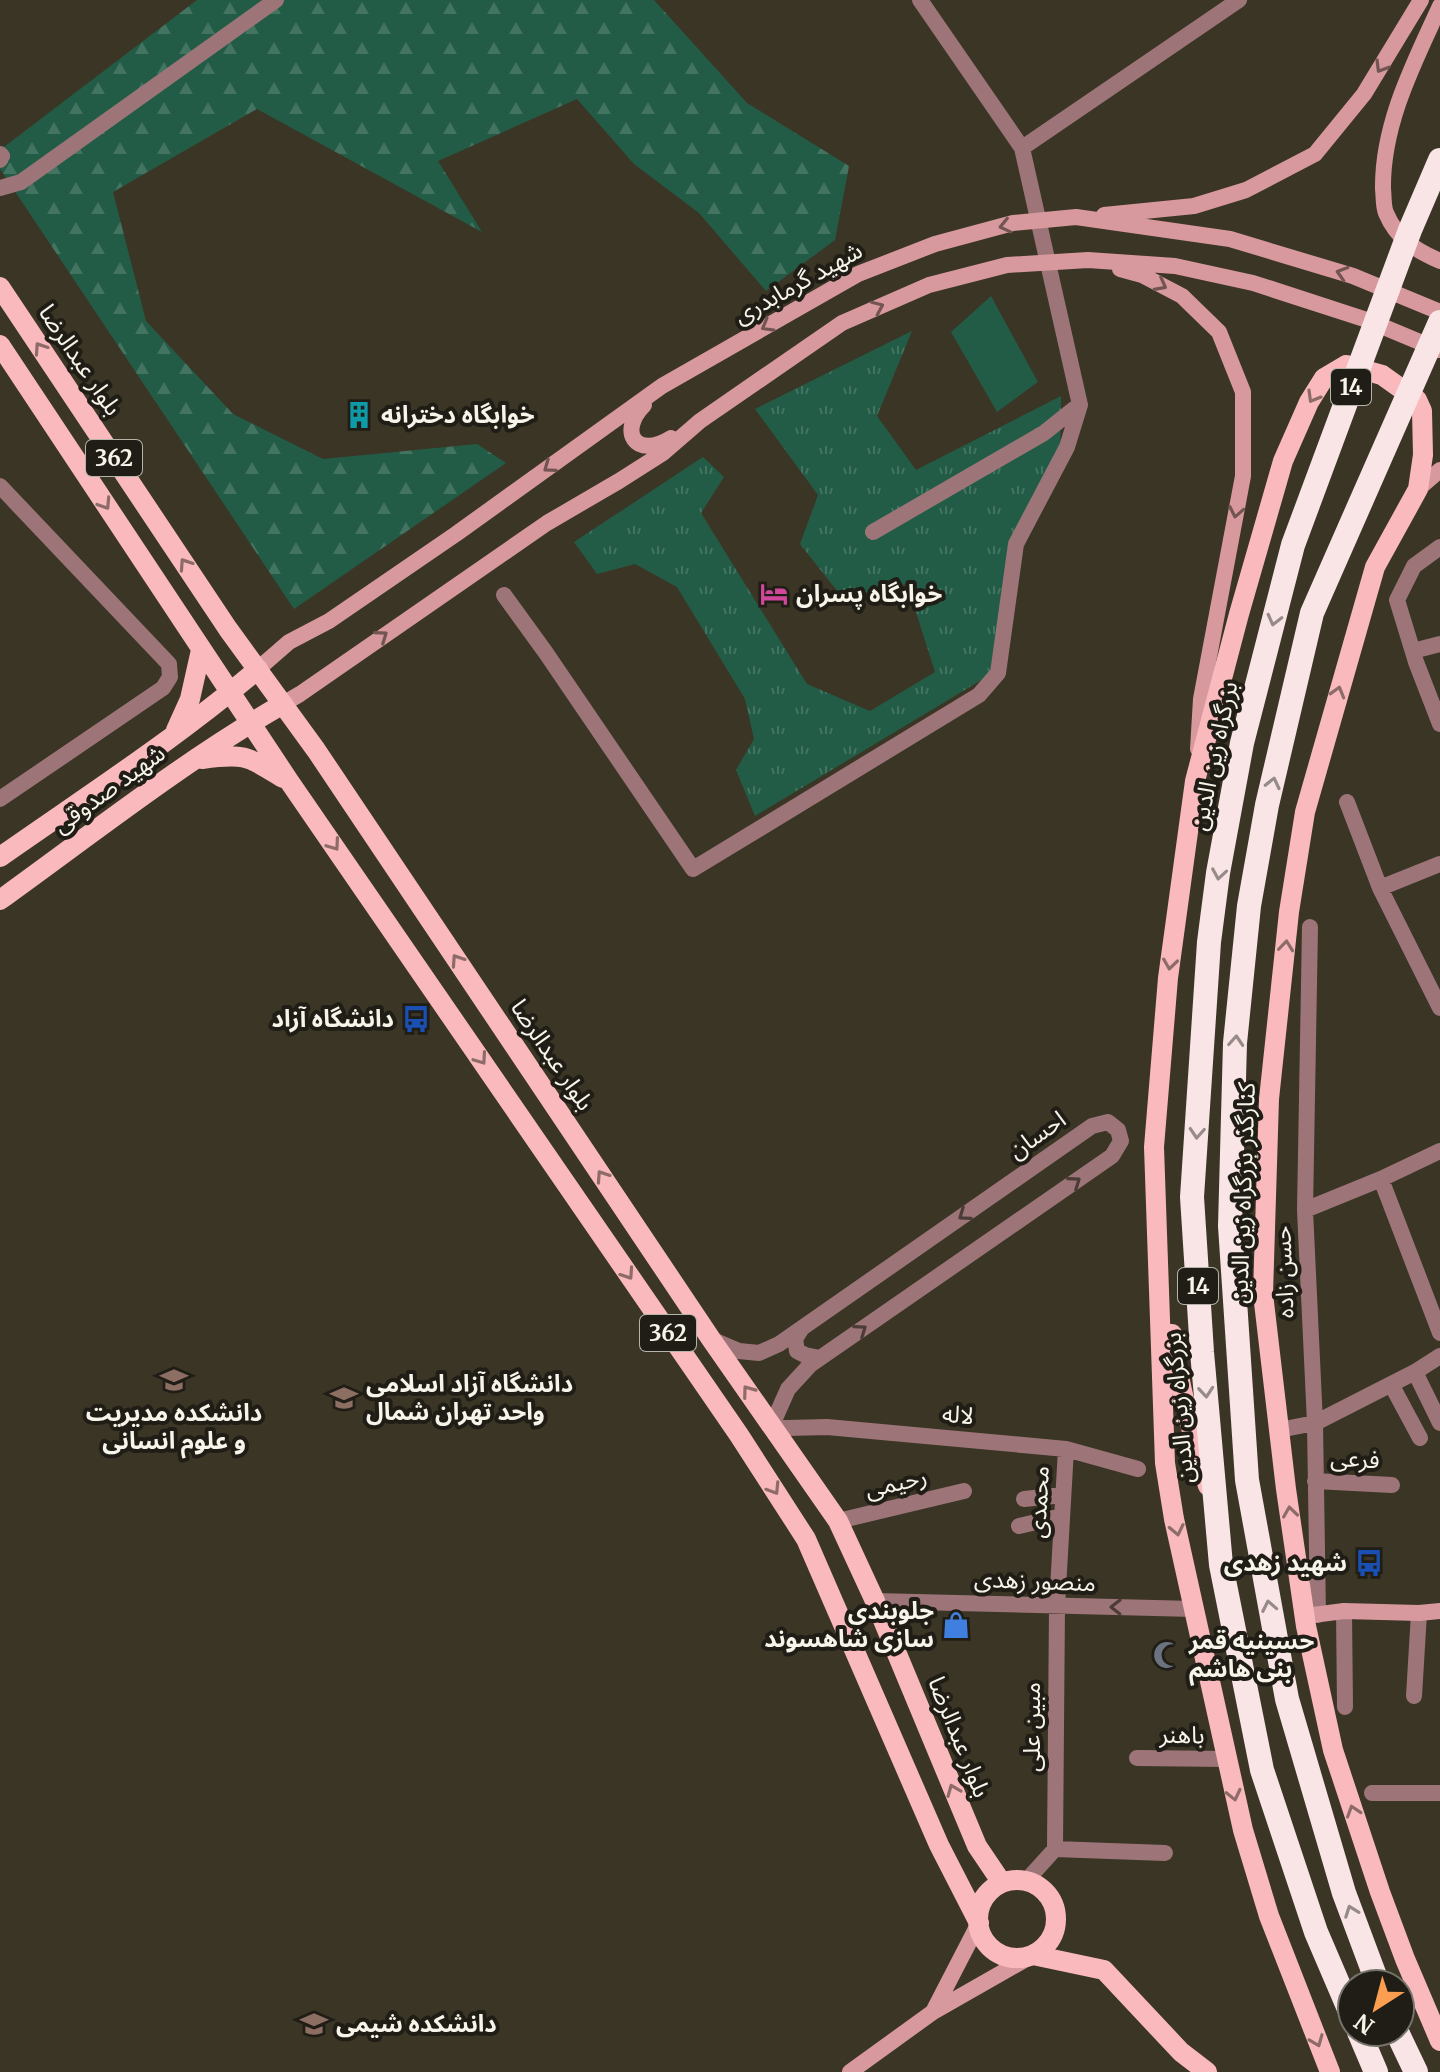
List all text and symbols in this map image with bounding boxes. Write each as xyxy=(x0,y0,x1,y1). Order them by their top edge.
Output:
one-way arrow xyxy=(1375,58,1390,73)
one-way arrow xyxy=(998,217,1012,234)
street label: شهید گرمابدری xyxy=(728,234,868,331)
one-way arrow xyxy=(1335,266,1349,282)
one-way arrow xyxy=(1153,276,1168,291)
street label: بلوار عبدالرضا xyxy=(32,298,129,421)
one-way arrow xyxy=(870,301,884,317)
one-way arrow xyxy=(761,316,776,332)
one-way arrow xyxy=(35,342,50,356)
road number: 14 xyxy=(1331,369,1371,405)
one-way arrow xyxy=(1307,388,1323,402)
place label: خوابگاه دخترانه xyxy=(381,399,535,430)
building icon: خوابگاه دخترانه xyxy=(344,400,374,430)
road number: 362 xyxy=(86,440,142,476)
one-way arrow xyxy=(543,457,557,472)
one-way arrow xyxy=(95,495,110,509)
one-way arrow xyxy=(1228,505,1245,518)
one-way arrow xyxy=(179,558,194,572)
place label: خوابگاه پسران xyxy=(796,578,942,610)
hotel icon: خوابگاه پسران xyxy=(759,579,789,609)
one-way arrow xyxy=(1266,613,1283,627)
one-way arrow xyxy=(374,631,388,646)
street label: بزرگراه زین الدین xyxy=(1183,679,1244,833)
one-way arrow xyxy=(1329,686,1345,700)
street label: شهید صدوقی xyxy=(46,737,171,840)
one-way arrow xyxy=(1263,777,1280,791)
one-way arrow xyxy=(324,837,339,851)
one-way arrow xyxy=(1211,867,1228,881)
one-way arrow xyxy=(1277,939,1294,952)
one-way arrow xyxy=(452,954,467,969)
one-way arrow xyxy=(1162,957,1179,971)
street label: بلوار عبدالرضا xyxy=(504,993,601,1116)
place label: دانشگاه آزاد xyxy=(271,1003,394,1034)
bus stop icon: دانشگاه آزاد xyxy=(401,1004,431,1034)
one-way arrow xyxy=(1227,1034,1244,1047)
one-way arrow xyxy=(471,1051,486,1065)
street label: کنارگذر بزرگراه زین الدین xyxy=(1223,1081,1262,1304)
street label: احسان xyxy=(1002,1104,1072,1166)
one-way arrow xyxy=(1189,1127,1206,1140)
one-way arrow xyxy=(597,1170,612,1185)
one-way arrow xyxy=(1066,1177,1080,1192)
one-way arrow xyxy=(958,1205,972,1220)
street label: حسن زاده xyxy=(1266,1225,1301,1319)
one-way arrow xyxy=(618,1265,633,1280)
road number: 14 xyxy=(1178,1268,1218,1304)
road number: 362 xyxy=(640,1315,696,1351)
one-way arrow xyxy=(852,1325,866,1340)
street label: بزرگراه زین الدین xyxy=(1156,1331,1201,1485)
school or university icon: دانشکده مدیریت و علوم انسانی xyxy=(159,1365,189,1395)
place label: دانشگاه آزاد اسلامی واحد تهران شمال xyxy=(366,1368,573,1427)
school or university icon: دانشگاه آزاد اسلامی واحد تهران شمال xyxy=(329,1383,359,1413)
one-way arrow xyxy=(743,1385,758,1400)
one-way arrow xyxy=(1197,1386,1214,1399)
place label: دانشکده مدیریت و علوم انسانی xyxy=(86,1397,262,1459)
street label: لاله xyxy=(941,1398,975,1431)
street label: فرعی xyxy=(1330,1442,1380,1475)
street label: رحیمی xyxy=(862,1460,930,1505)
street label: محمدی xyxy=(1021,1465,1056,1539)
one-way arrow xyxy=(765,1480,780,1495)
one-way arrow xyxy=(1282,1505,1299,1518)
one-way arrow xyxy=(1168,1523,1185,1536)
place label: شهید زهدی xyxy=(1224,1547,1347,1578)
bus stop icon: شهید زهدی xyxy=(1354,1548,1384,1578)
street label: منصور زهدی xyxy=(973,1563,1097,1598)
place label: جلوبندی سازی شاهسوند xyxy=(764,1595,934,1654)
one-way arrow xyxy=(1109,1599,1122,1616)
one-way arrow xyxy=(1262,1599,1279,1613)
shop icon: جلوبندی سازی شاهسوند xyxy=(941,1610,971,1640)
place label: حسینیه قمر بنی هاشم xyxy=(1188,1625,1314,1686)
mosque icon: حسینیه قمر بنی هاشم xyxy=(1152,1640,1182,1670)
street label: بلوار عبدالرضا xyxy=(921,1672,998,1802)
street label: مبین علی xyxy=(1016,1682,1047,1772)
street label: باهنر xyxy=(1158,1719,1205,1750)
one-way arrow xyxy=(947,1784,963,1798)
one-way arrow xyxy=(1225,1787,1242,1801)
one-way arrow xyxy=(1347,1805,1363,1819)
one-way arrow xyxy=(1344,1905,1361,1919)
north arrow xyxy=(1336,1968,1416,2048)
text: N xyxy=(1348,2007,1380,2041)
place label: دانشکده شیمی xyxy=(336,2008,497,2039)
school or university icon: دانشکده شیمی xyxy=(299,2009,329,2039)
one-way arrow xyxy=(1307,2033,1324,2047)

